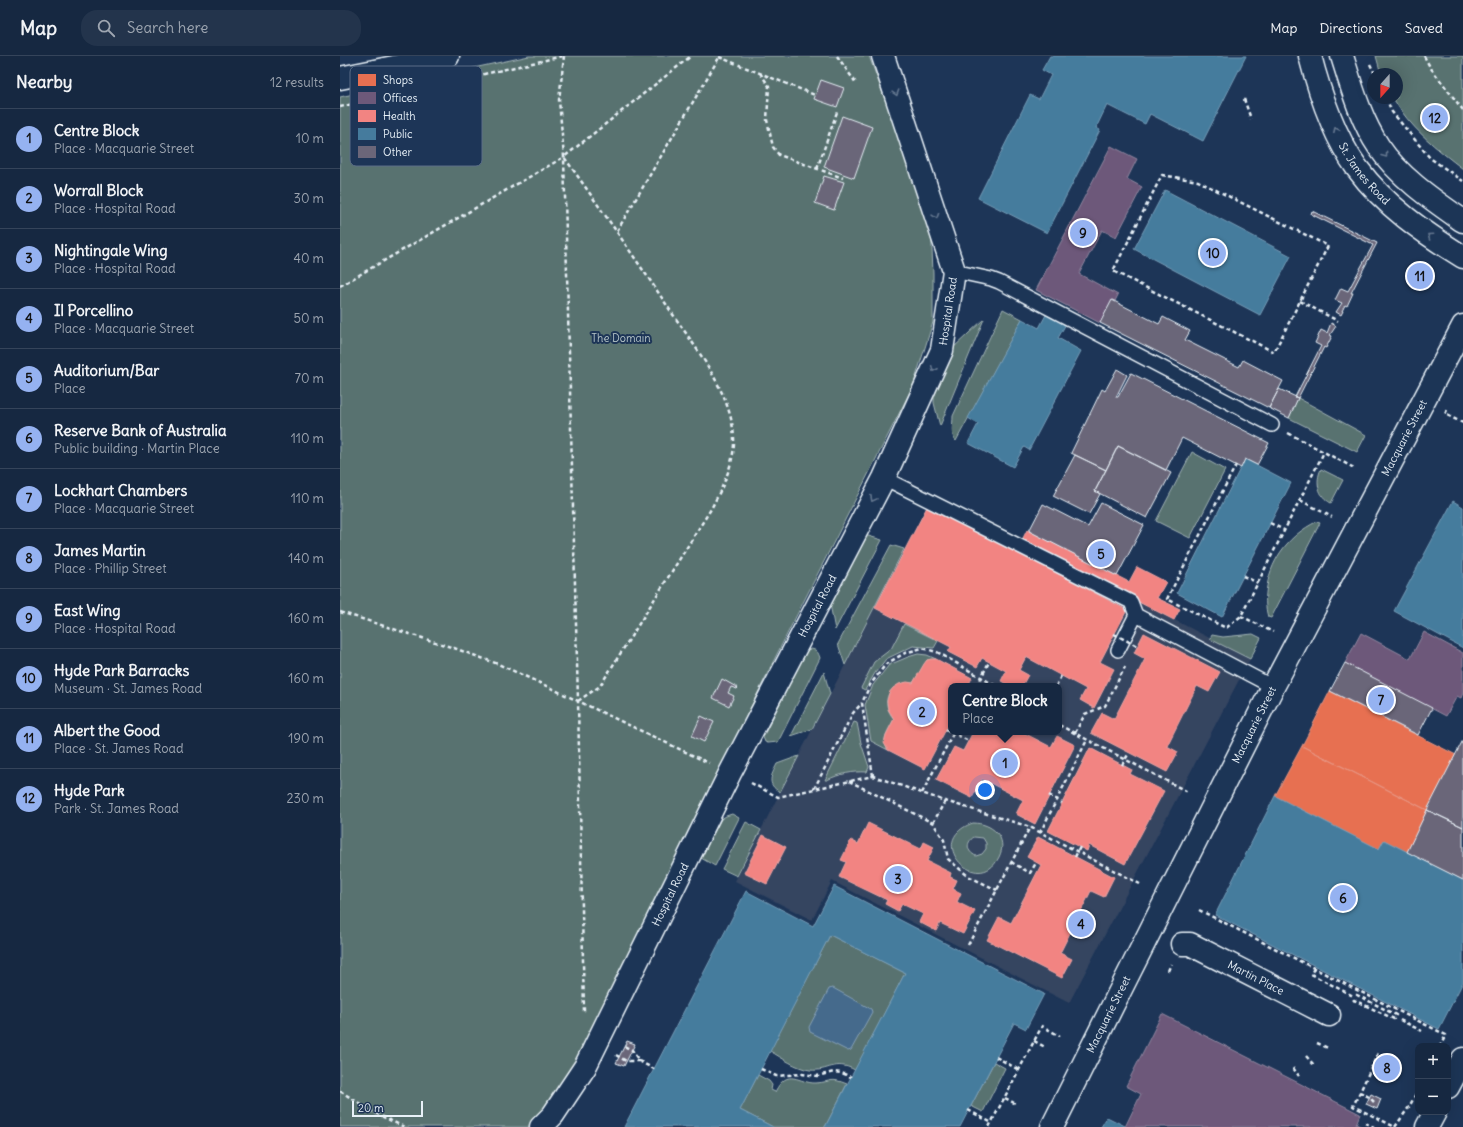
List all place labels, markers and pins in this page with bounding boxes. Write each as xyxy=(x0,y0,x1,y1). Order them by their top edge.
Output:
pin: 12 xyxy=(1422,103,1448,133)
pin: 9 xyxy=(1070,218,1096,248)
pin: 10 xyxy=(1200,238,1226,268)
pin: 11 xyxy=(1407,261,1433,291)
pin: 5 xyxy=(1088,539,1114,569)
pin: 7 xyxy=(1368,685,1394,715)
pin: 2 xyxy=(909,697,935,727)
pin: 1 xyxy=(992,748,1018,778)
pin: 3 xyxy=(885,864,911,894)
pin: 6 xyxy=(1330,883,1356,913)
pin: 4 xyxy=(1068,909,1094,939)
pin: 8 xyxy=(1374,1053,1400,1083)

